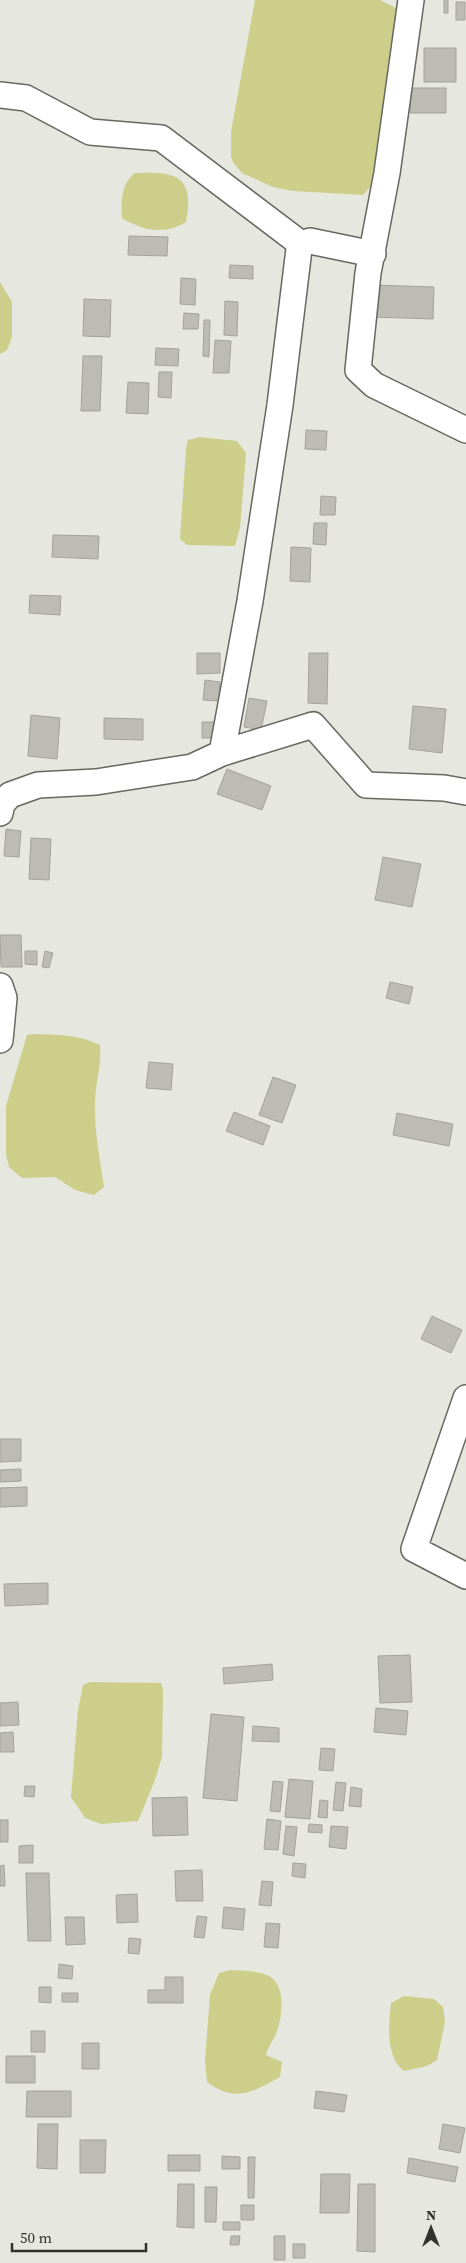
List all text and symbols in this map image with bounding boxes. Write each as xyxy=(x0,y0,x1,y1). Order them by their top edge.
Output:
north arrow xyxy=(406,2203,456,2253)
text: N xyxy=(426,2205,436,2225)
scale bar xyxy=(12,2220,146,2252)
text: 50 m xyxy=(20,2227,52,2248)

